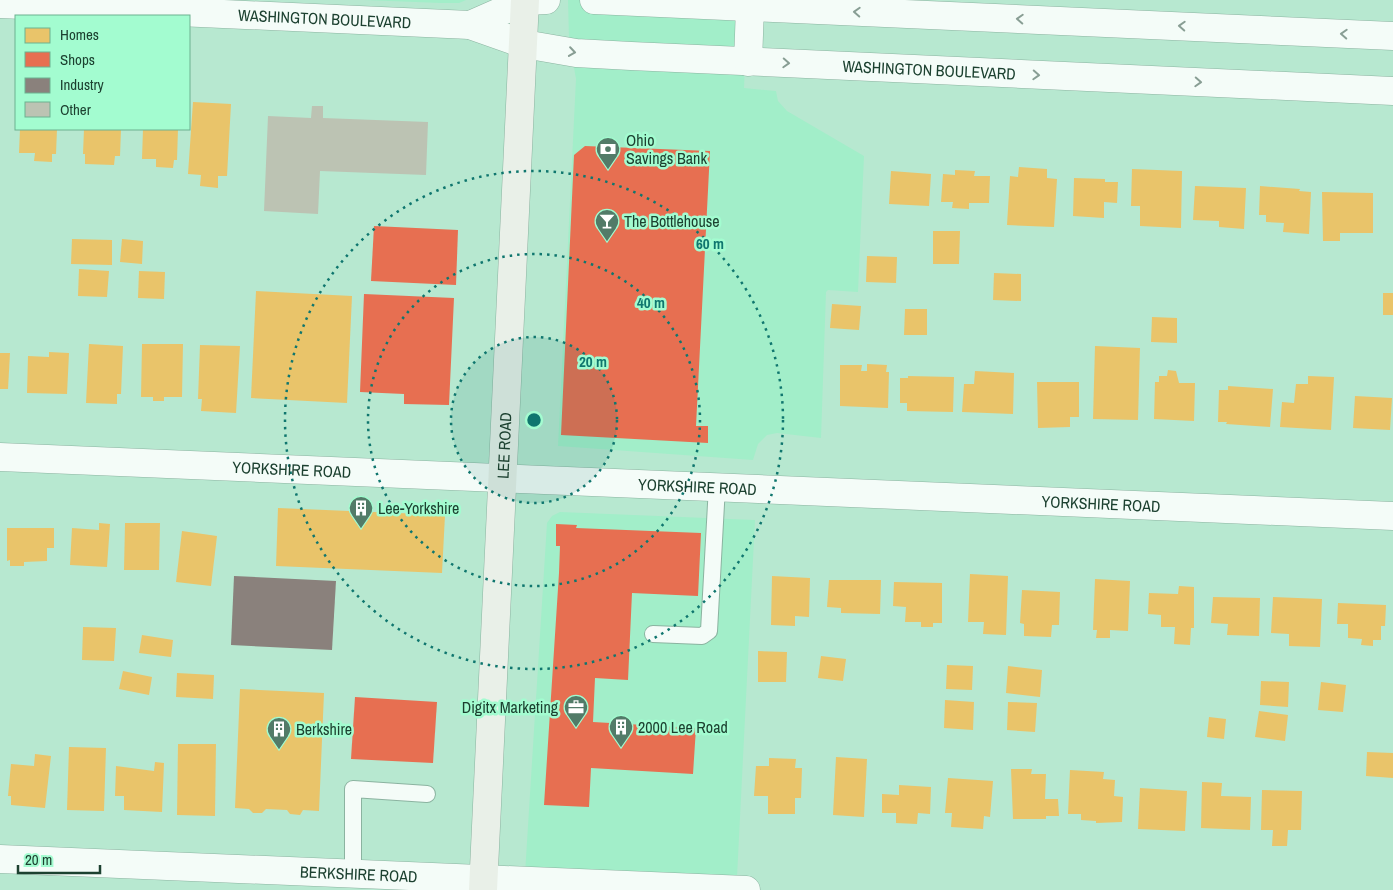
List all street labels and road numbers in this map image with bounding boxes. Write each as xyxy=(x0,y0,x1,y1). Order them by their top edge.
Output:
street label: WASHINGTON BOULEVARD xyxy=(238,4,412,33)
street label: WASHINGTON BOULEVARD xyxy=(842,55,1016,85)
street label: LEE ROAD xyxy=(491,412,517,479)
street label: YORKSHIRE ROAD xyxy=(232,456,352,483)
street label: YORKSHIRE ROAD xyxy=(637,473,757,500)
street label: YORKSHIRE ROAD xyxy=(1041,490,1161,517)
street label: BERKSHIRE ROAD xyxy=(300,860,418,887)

